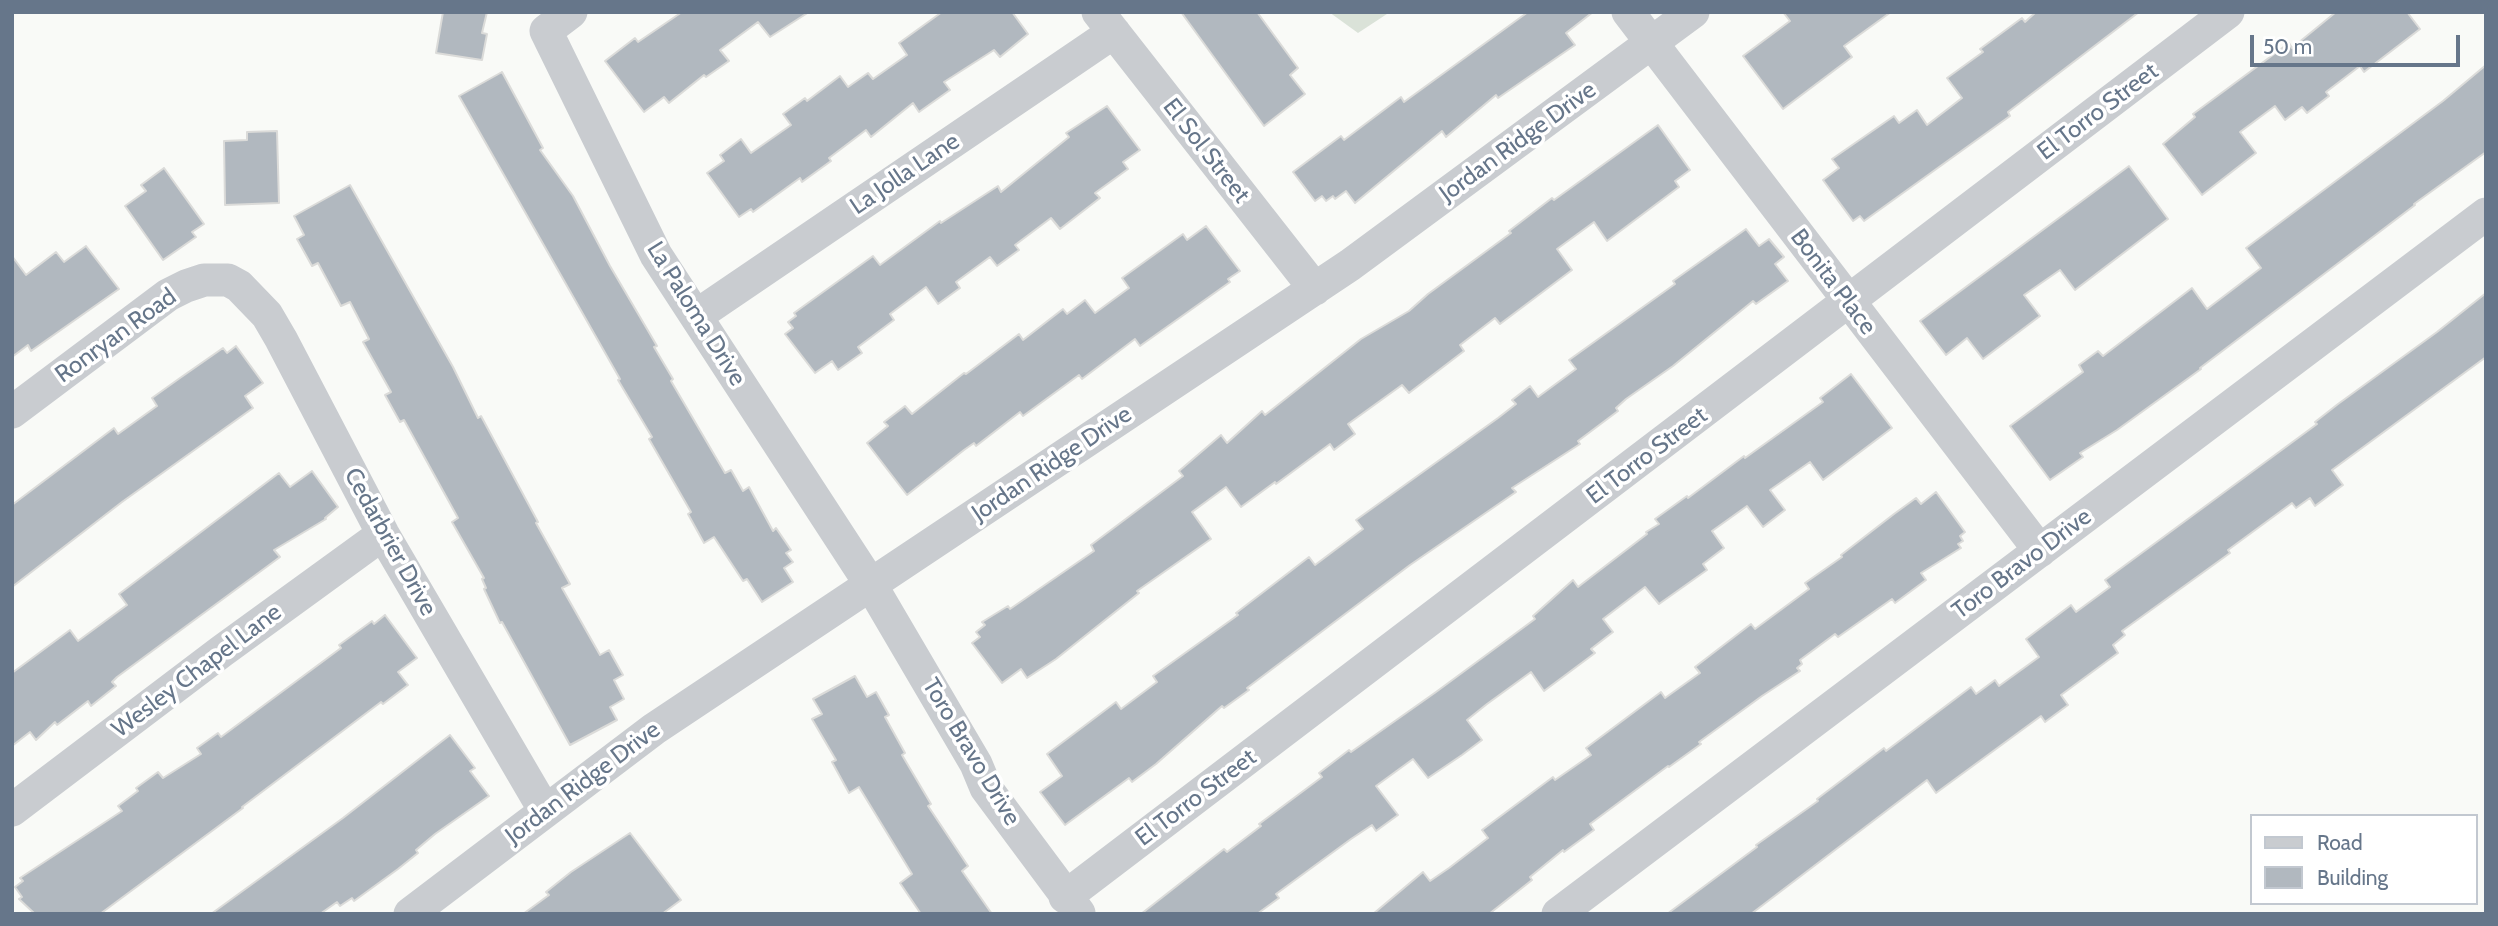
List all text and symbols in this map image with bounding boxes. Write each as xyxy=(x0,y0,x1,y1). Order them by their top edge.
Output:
scale bar xyxy=(2253,21,2463,65)
text: 50 m xyxy=(2263,34,2312,59)
street label: El Torro Street xyxy=(2032,57,2164,167)
street label: Jordan Ridge Drive xyxy=(1434,76,1602,208)
street label: El Sol Street xyxy=(1156,93,1256,209)
street label: La Jolla Lane xyxy=(845,127,965,221)
street label: Bonita Place xyxy=(1784,223,1882,341)
street label: La Paloma Drive xyxy=(640,237,752,391)
street label: Ronryan Road xyxy=(50,282,182,390)
street label: Jordan Ridge Drive xyxy=(967,400,1137,528)
street label: El Torro Street xyxy=(1581,401,1713,511)
street label: Cedarbrier Drive xyxy=(338,463,442,621)
street label: Toro Bravo Drive xyxy=(1947,502,2097,626)
street label: Wesley Chapel Lane xyxy=(107,598,287,744)
street label: Toro Bravo Drive xyxy=(916,673,1026,831)
street label: Jordan Ridge Drive xyxy=(500,716,666,850)
street label: El Torro Street xyxy=(1130,743,1262,853)
legend xyxy=(2250,814,2477,905)
text: Road xyxy=(2317,830,2363,855)
text: Building xyxy=(2317,865,2388,890)

